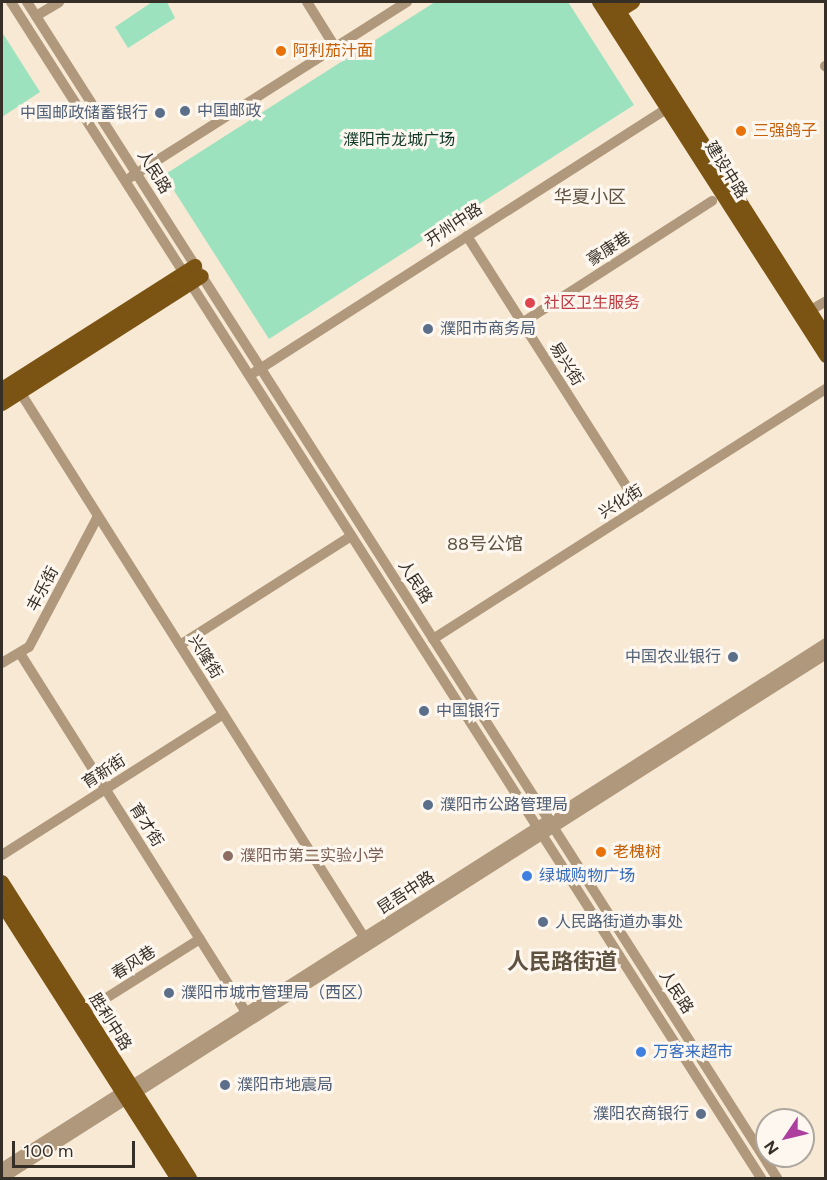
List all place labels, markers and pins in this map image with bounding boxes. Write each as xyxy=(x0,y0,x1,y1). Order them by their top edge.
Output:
place label: 阿利茄汁面 xyxy=(293,41,373,61)
marker: 阿利茄汁面 xyxy=(274,44,288,58)
place label: 中国邮政 xyxy=(197,101,261,121)
place label: 中国邮政储蓄银行 xyxy=(20,103,148,123)
marker: 中国邮政 xyxy=(178,104,192,118)
marker: 中国邮政储蓄银行 xyxy=(153,106,167,120)
place label: 三强鸽子 xyxy=(753,121,817,141)
marker: 三强鸽子 xyxy=(734,124,748,138)
place label: 社区卫生服务 xyxy=(544,293,640,313)
marker: 社区卫生服务 xyxy=(521,294,539,312)
place label: 濮阳市商务局 xyxy=(440,319,536,339)
marker: 濮阳市商务局 xyxy=(421,322,435,336)
place label: 中国农业银行 xyxy=(625,647,721,667)
marker: 中国农业银行 xyxy=(726,650,740,664)
place label: 中国银行 xyxy=(436,701,500,721)
marker: 中国银行 xyxy=(417,704,431,718)
place label: 濮阳市公路管理局 xyxy=(440,795,568,815)
marker: 濮阳市公路管理局 xyxy=(421,798,435,812)
place label: 老槐树 xyxy=(613,842,661,862)
marker: 老槐树 xyxy=(594,845,608,859)
place label: 濮阳市第二实验小学 xyxy=(240,846,384,866)
marker: 濮阳市第二实验小学 xyxy=(221,849,235,863)
place label: 绿城购物广场 xyxy=(539,866,635,886)
marker: 绿城购物广场 xyxy=(520,869,534,883)
place label: 人民路街道办事处 xyxy=(555,912,683,932)
marker: 人民路街道办事处 xyxy=(536,915,550,929)
place label: 濮阳市城市管理局（西区） xyxy=(181,983,373,1003)
marker: 濮阳市城市管理局（西区） xyxy=(162,986,176,1000)
place label: 万客来超市 xyxy=(653,1042,733,1062)
marker: 万客来超市 xyxy=(634,1045,648,1059)
place label: 濮阳市地震局 xyxy=(237,1075,333,1095)
marker: 濮阳市地震局 xyxy=(218,1078,232,1092)
place label: 濮阳农商银行 xyxy=(593,1104,689,1124)
marker: 濮阳农商银行 xyxy=(694,1107,708,1121)

